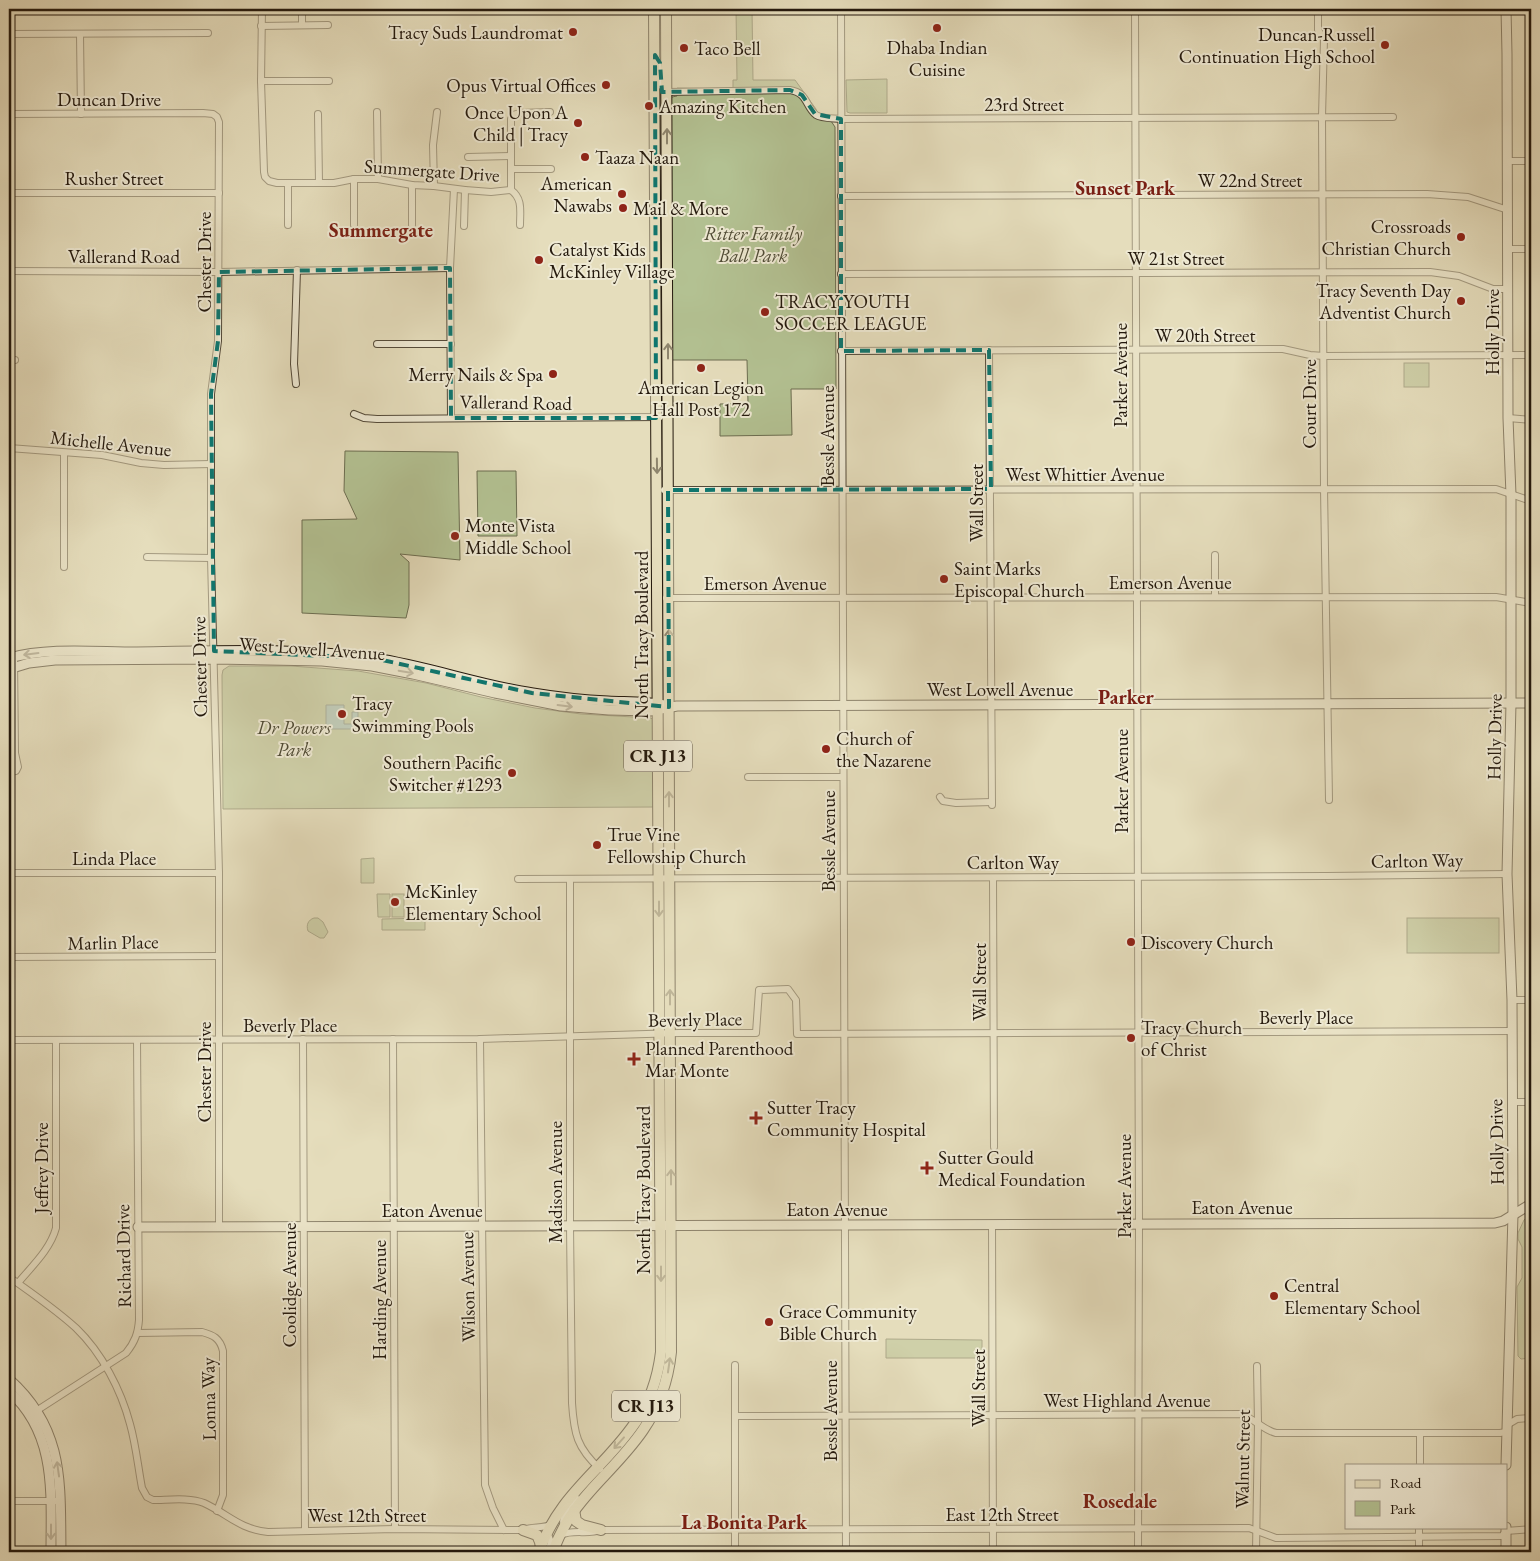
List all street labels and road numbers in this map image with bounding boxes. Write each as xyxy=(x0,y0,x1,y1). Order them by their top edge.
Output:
street label: Duncan Drive xyxy=(57,87,161,112)
street label: 23rd Street xyxy=(984,92,1064,117)
street label: Summergate Drive xyxy=(363,153,501,188)
street label: Rusher Street xyxy=(65,166,163,191)
street label: W 22nd Street xyxy=(1198,168,1302,193)
street label: Chester Drive xyxy=(192,212,217,312)
street label: Vallerand Road xyxy=(68,244,180,269)
street label: W 21st Street xyxy=(1127,246,1225,271)
street label: Holly Drive xyxy=(1480,289,1505,375)
street label: Parker Avenue xyxy=(1108,323,1133,427)
street label: W 20th Street xyxy=(1155,323,1255,348)
street label: Court Drive xyxy=(1297,359,1322,449)
street label: Bessle Avenue xyxy=(815,385,840,487)
street label: Vallerand Road xyxy=(460,389,573,416)
street label: Michelle Avenue xyxy=(49,425,173,462)
street label: West Whittier Avenue xyxy=(1005,462,1165,487)
street label: Wall Street xyxy=(964,464,989,542)
street label: North Tracy Boulevard xyxy=(629,550,654,719)
street label: Emerson Avenue xyxy=(1108,570,1232,595)
street label: Emerson Avenue xyxy=(703,571,827,596)
street label: Chester Drive xyxy=(186,616,213,718)
street label: West Lowell Avenue xyxy=(238,631,386,666)
street label: West Lowell Avenue xyxy=(927,677,1073,702)
street label: Holly Drive xyxy=(1481,694,1508,780)
street label: Parker Avenue xyxy=(1109,729,1134,833)
road number: CR J13 xyxy=(624,740,692,771)
street label: Bessle Avenue xyxy=(816,790,841,892)
street label: Linda Place xyxy=(72,846,156,871)
street label: Carlton Way xyxy=(1371,847,1464,874)
street label: Carlton Way xyxy=(967,850,1060,875)
street label: Marlin Place xyxy=(67,929,159,956)
street label: Wall Street xyxy=(967,943,992,1021)
street label: Beverly Place xyxy=(1259,1005,1353,1030)
street label: Beverly Place xyxy=(648,1006,742,1033)
street label: Beverly Place xyxy=(243,1013,337,1038)
street label: Chester Drive xyxy=(192,1022,217,1122)
street label: Holly Drive xyxy=(1483,1099,1510,1185)
street label: North Tracy Boulevard xyxy=(631,1105,656,1274)
street label: Madison Avenue xyxy=(543,1121,568,1243)
street label: Jeffrey Drive xyxy=(29,1122,54,1216)
street label: Parker Avenue xyxy=(1112,1134,1137,1238)
street label: Eaton Avenue xyxy=(1191,1195,1293,1220)
street label: Eaton Avenue xyxy=(786,1197,888,1222)
street label: Eaton Avenue xyxy=(381,1198,483,1223)
street label: Richard Drive xyxy=(110,1204,137,1308)
street label: Coolidge Avenue xyxy=(277,1223,302,1347)
street label: Wilson Avenue xyxy=(454,1232,481,1342)
street label: Harding Avenue xyxy=(367,1240,392,1360)
street label: Wall Street xyxy=(966,1349,991,1427)
street label: Lonna Way xyxy=(195,1357,222,1441)
street label: Bessle Avenue xyxy=(818,1360,843,1462)
street label: West Highland Avenue xyxy=(1043,1388,1211,1413)
road number: CR J13 xyxy=(612,1390,680,1422)
street label: Walnut Street xyxy=(1229,1409,1256,1509)
street label: East 12th Street xyxy=(945,1502,1059,1527)
street label: West 12th Street xyxy=(308,1503,426,1528)

